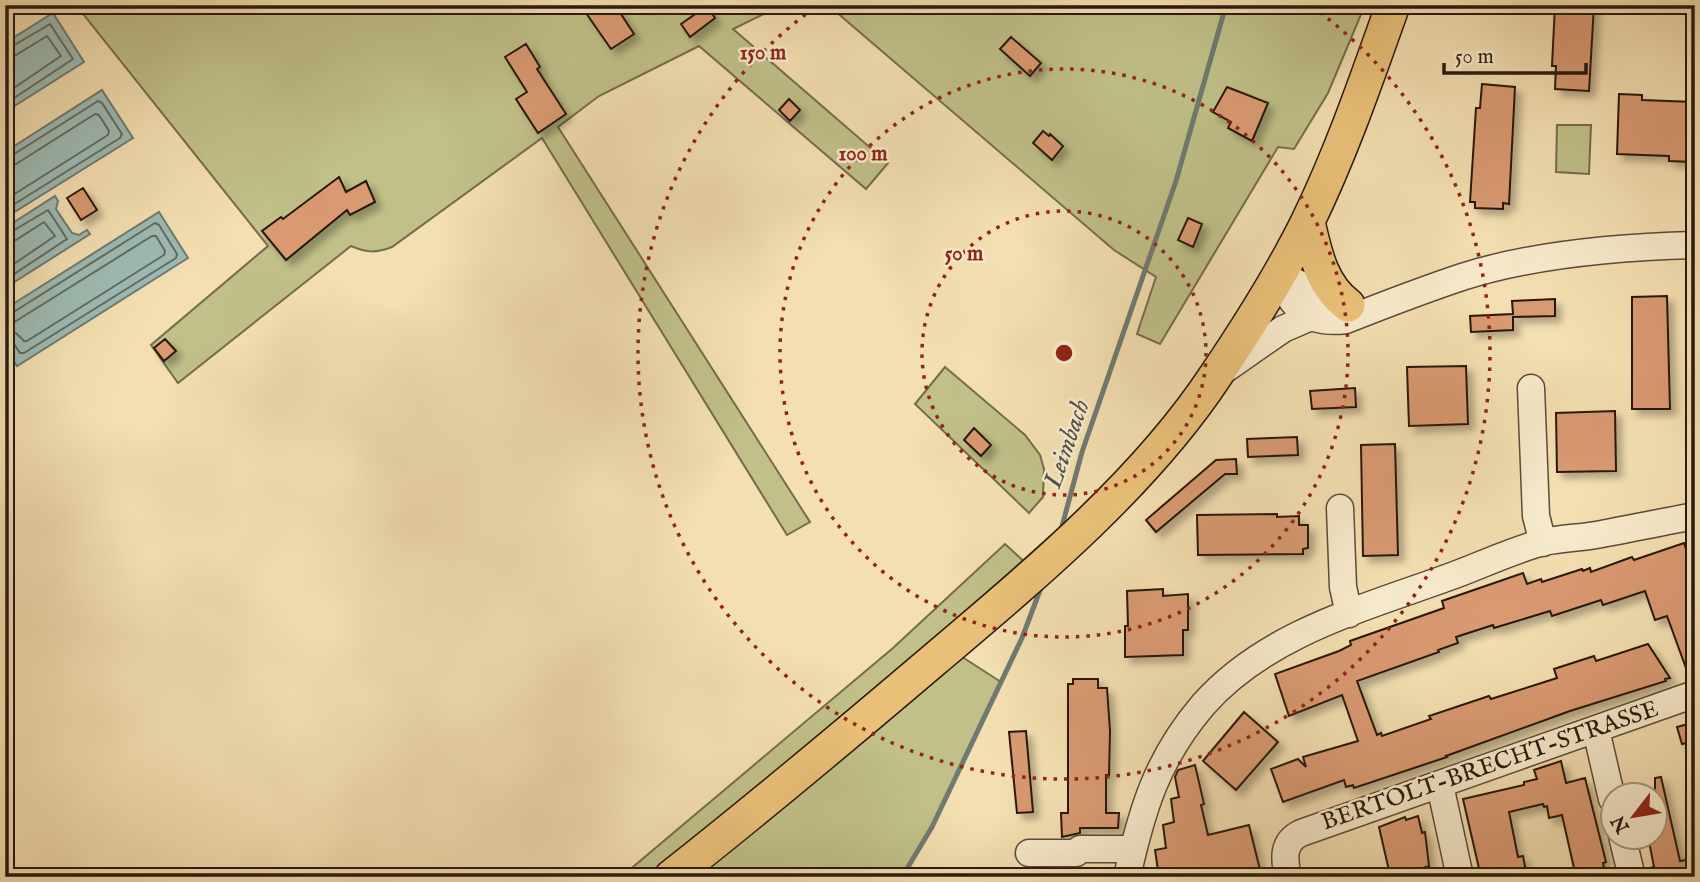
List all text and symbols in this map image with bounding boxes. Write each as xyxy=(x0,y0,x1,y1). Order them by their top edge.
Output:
scale bar xyxy=(1444,32,1586,76)
text: 150 m xyxy=(740,40,787,67)
text: 50 m xyxy=(1455,44,1494,71)
text: 100 m xyxy=(838,141,888,168)
text: 50 m xyxy=(945,241,984,268)
centre of rings xyxy=(1052,341,1076,365)
water label: Leimbach xyxy=(1036,395,1098,494)
street label: BERTOLT-BRECHT-STRASSE xyxy=(1317,694,1663,838)
north arrow xyxy=(1598,780,1668,850)
text: N xyxy=(1606,810,1636,838)

